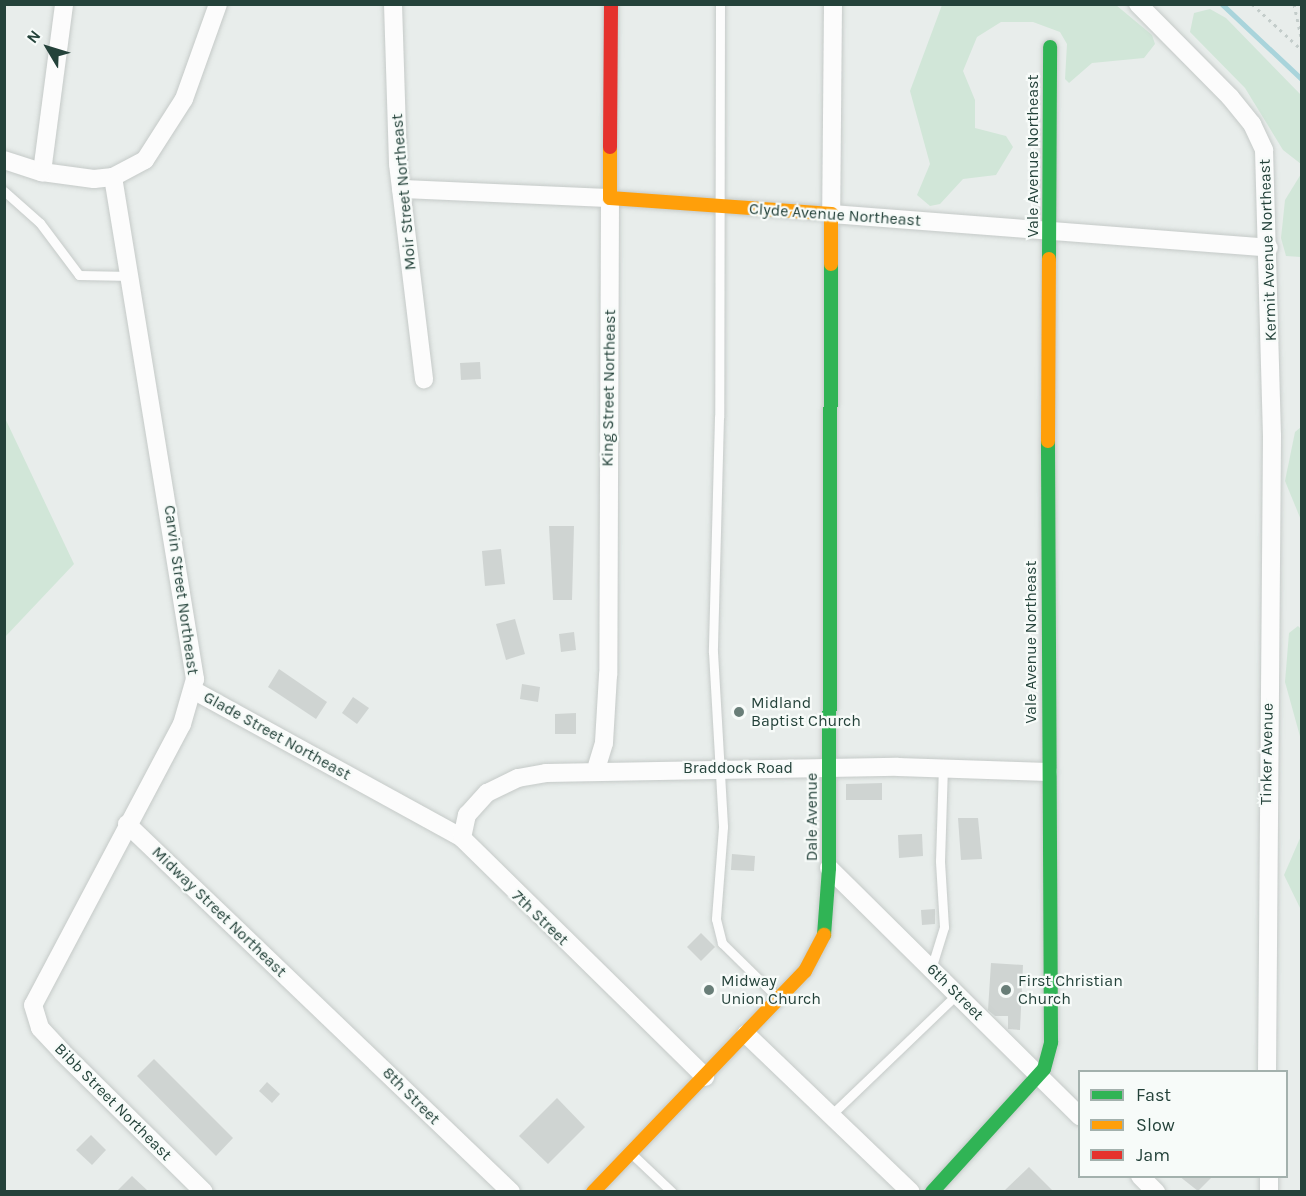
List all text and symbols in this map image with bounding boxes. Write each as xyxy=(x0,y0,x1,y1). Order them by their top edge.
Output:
north arrow xyxy=(18,18,78,78)
text: N xyxy=(22,26,44,47)
street label: Vale Avenue Northeast xyxy=(1023,75,1043,237)
street label: Moir Street Northeast xyxy=(388,113,420,271)
street label: Kermit Avenue Northeast xyxy=(1255,159,1281,341)
street label: Clyde Avenue Northeast xyxy=(748,199,922,231)
street label: King Street Northeast xyxy=(598,309,620,467)
street label: Carvin Street Northeast xyxy=(160,504,202,676)
street label: Vale Avenue Northeast xyxy=(1021,561,1041,723)
street label: Glade Street Northeast xyxy=(200,688,354,784)
place label: Midland Baptist Church xyxy=(751,693,861,731)
street label: Tinker Avenue xyxy=(1257,703,1277,805)
marker: Midland Baptist Church xyxy=(732,705,746,719)
street label: Braddock Road xyxy=(683,758,793,778)
street label: Dale Avenue xyxy=(802,773,822,861)
street label: Midway Street Northeast xyxy=(148,843,290,981)
street label: 7th Street xyxy=(508,886,572,950)
street label: 6th Street xyxy=(923,960,987,1024)
place label: Midway Union Church xyxy=(721,971,821,1009)
place label: First Christian Church xyxy=(1018,971,1123,1009)
marker: Midway Union Church xyxy=(702,983,716,997)
marker: First Christian Church xyxy=(999,983,1013,997)
street label: Bibb Street Northeast xyxy=(50,1039,176,1165)
street label: 8th Street xyxy=(378,1063,444,1129)
legend xyxy=(1078,1070,1288,1178)
text: Fast xyxy=(1136,1084,1171,1106)
text: Slow xyxy=(1136,1114,1175,1136)
text: Jam xyxy=(1136,1144,1170,1166)

